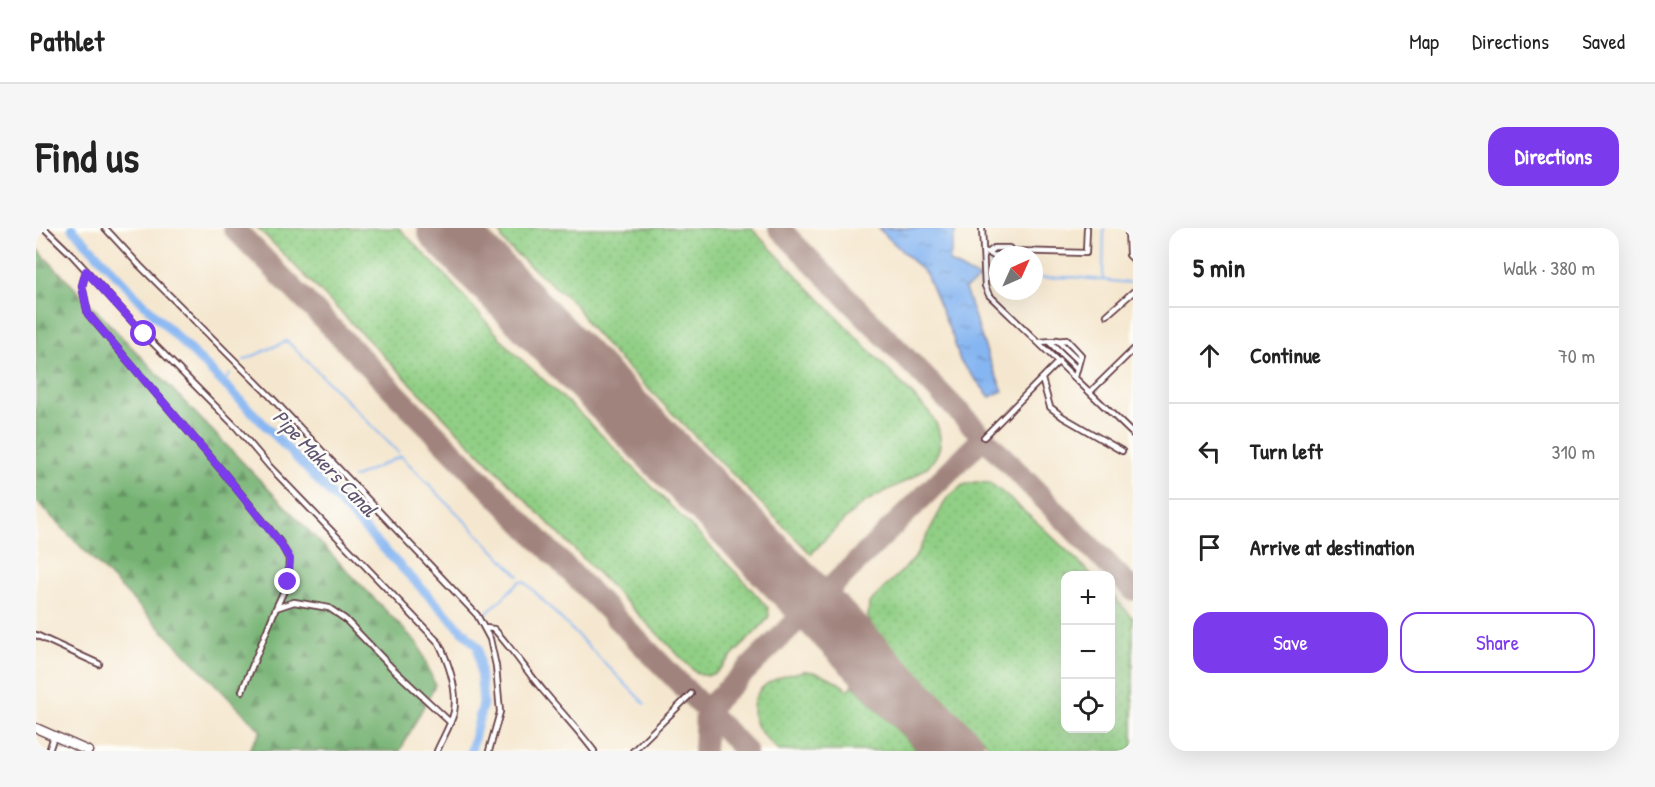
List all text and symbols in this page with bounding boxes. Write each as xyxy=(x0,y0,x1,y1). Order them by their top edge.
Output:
text: Pathlet xyxy=(30,22,104,60)
text: Map xyxy=(1409,27,1439,56)
text: Directions xyxy=(1472,27,1549,56)
text: Saved xyxy=(1582,27,1625,56)
button: Directions xyxy=(1488,127,1619,186)
text: Find us xyxy=(36,128,139,185)
north arrow xyxy=(989,246,1043,300)
text: 5 min xyxy=(1193,250,1245,285)
text: Walk · 380 m xyxy=(1503,254,1595,281)
route start xyxy=(130,320,156,346)
icon: ahead xyxy=(1193,339,1226,372)
text: Continue xyxy=(1250,340,1321,370)
text: 70 m xyxy=(1558,342,1595,369)
water label: Pipe Makers Canal xyxy=(266,403,385,524)
icon: left xyxy=(1193,435,1226,468)
text: Turn left xyxy=(1250,436,1323,466)
text: 310 m xyxy=(1552,438,1595,465)
icon: arrive xyxy=(1193,531,1226,564)
text: Arrive at destination xyxy=(1250,532,1415,562)
route end xyxy=(274,568,300,594)
map controls xyxy=(1061,571,1115,733)
button: + xyxy=(1061,571,1115,625)
button: Save xyxy=(1193,612,1388,673)
button: Share xyxy=(1400,612,1595,673)
button: − xyxy=(1061,625,1115,679)
button: locate xyxy=(1061,679,1115,733)

